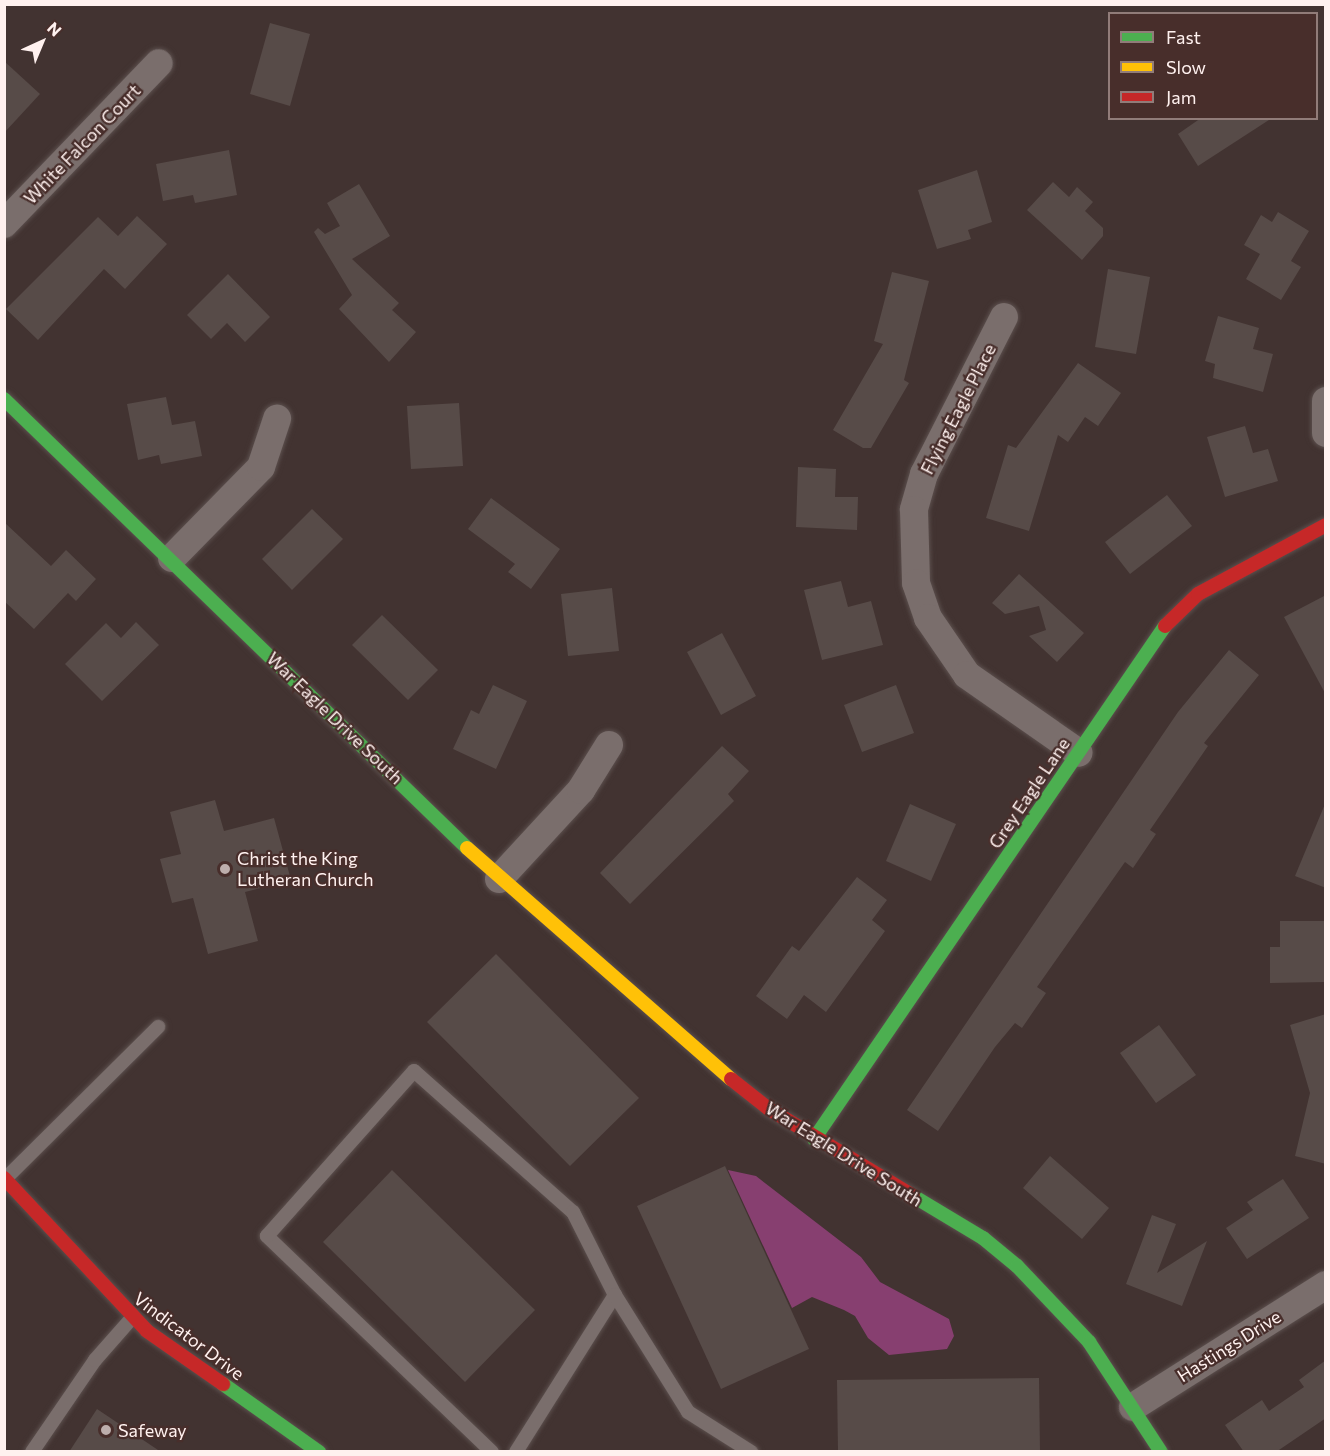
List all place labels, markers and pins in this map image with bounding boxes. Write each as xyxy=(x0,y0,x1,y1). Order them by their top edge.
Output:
place label: Christ the King Lutheran Church xyxy=(237,848,374,890)
marker: Christ the King Lutheran Church xyxy=(218,862,232,876)
place label: Safeway xyxy=(118,1419,187,1441)
marker: Safeway xyxy=(99,1423,113,1437)

